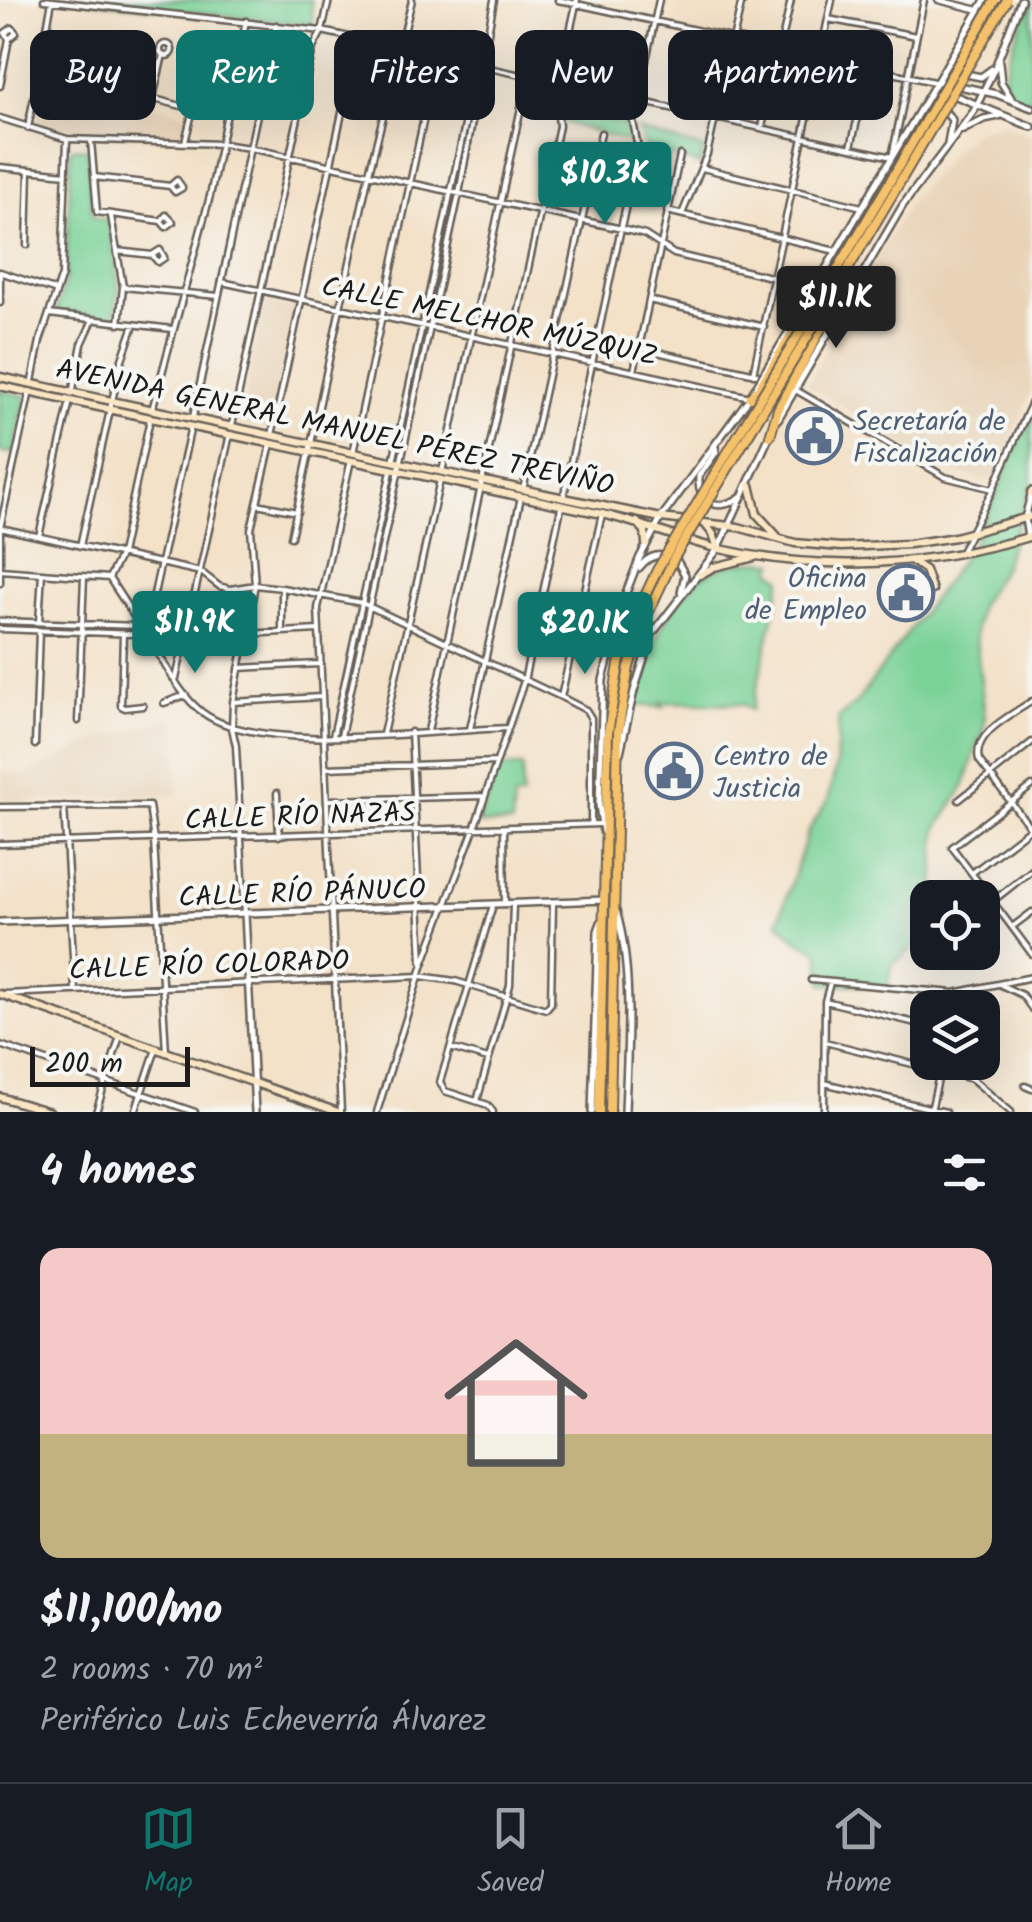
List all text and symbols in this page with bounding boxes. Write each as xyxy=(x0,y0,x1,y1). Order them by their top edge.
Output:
chip: Buy xyxy=(30,30,156,120)
chip: Rent xyxy=(176,30,314,120)
chip: Filters xyxy=(334,30,495,120)
chip: New xyxy=(515,30,648,120)
chip: Apartment xyxy=(668,30,893,120)
pin: $10.3K xyxy=(524,142,686,227)
text: $10.3K xyxy=(560,149,650,200)
street label: CALLE MELCHOR MÚZQUIZ xyxy=(317,265,662,380)
pin: $11.1K xyxy=(755,266,917,351)
text: $11.1K xyxy=(799,273,873,324)
street label: AVENIDA GENERAL MANUEL PÉREZ TREVIÑO xyxy=(52,347,617,510)
place label: Secretaría de Fiscalización xyxy=(853,400,1006,477)
public building icon: Secretaría de Fiscalización xyxy=(784,406,844,466)
place label: Oficina de Empleo xyxy=(745,557,867,634)
public building icon: Oficina de Empleo xyxy=(876,563,936,623)
pin: $11.9K xyxy=(114,591,276,676)
pin: $20.1K xyxy=(504,592,666,677)
text: $11.9K xyxy=(154,598,236,649)
text: $20.1K xyxy=(540,599,630,650)
place label: Centro de Justicia xyxy=(713,735,828,812)
public building icon: Centro de Justicia xyxy=(644,741,704,801)
street label: CALLE RÍO NAZAS xyxy=(184,791,416,844)
street label: CALLE RÍO PÁNUCO xyxy=(178,868,426,921)
map controls xyxy=(910,880,1000,1080)
button: locate xyxy=(910,880,1000,970)
street label: CALLE RÍO COLORADO xyxy=(68,939,350,994)
button: layers xyxy=(910,990,1000,1080)
scale bar xyxy=(30,1042,190,1086)
text: 200 m xyxy=(45,1042,123,1087)
text: 4 homes xyxy=(40,1139,196,1206)
icon: filters xyxy=(937,1145,992,1200)
icon: home xyxy=(426,1313,606,1493)
text: $11,100/mo xyxy=(40,1578,222,1645)
text: 2 rooms · 70 m² xyxy=(40,1645,262,1696)
text: Periférico Luis Echeverría Álvarez xyxy=(40,1696,487,1747)
tab: Map xyxy=(141,1801,196,1906)
tab: Saved xyxy=(477,1801,544,1906)
tab: Home xyxy=(825,1801,891,1906)

